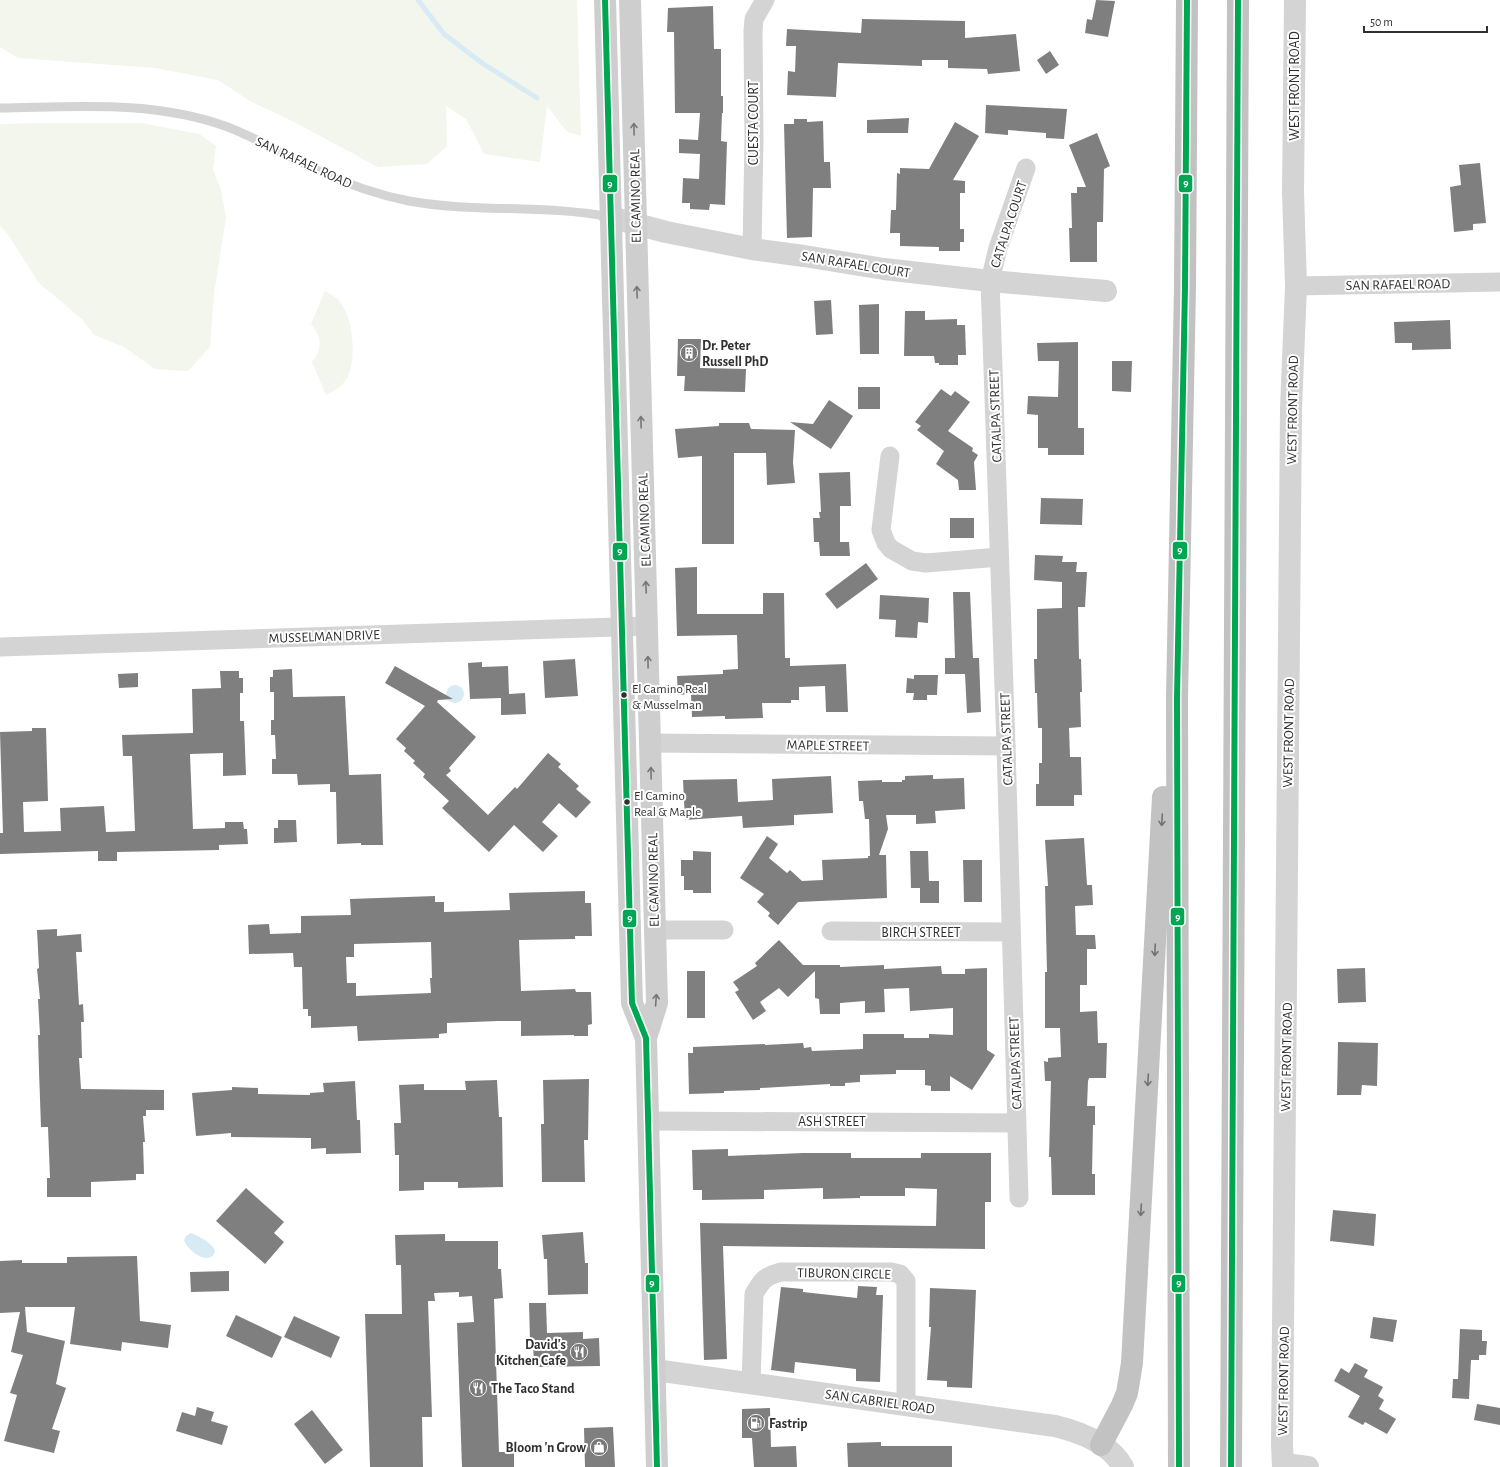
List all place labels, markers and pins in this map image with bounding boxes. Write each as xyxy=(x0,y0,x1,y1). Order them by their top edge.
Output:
place label: Dr. Peter Russell PhD xyxy=(702,339,768,369)
building icon: Dr. Peter Russell PhD xyxy=(679,343,699,363)
place label: El Camino Real & Musselman xyxy=(632,683,707,712)
marker: El Camino Real & Musselman xyxy=(619,690,629,700)
place label: El Camino Real & Maple xyxy=(634,790,701,819)
marker: El Camino Real & Maple xyxy=(622,797,632,807)
place label: David's Kitchen Cafe xyxy=(496,1338,566,1368)
restaurant icon: David's Kitchen Cafe xyxy=(569,1342,589,1362)
restaurant icon: The Taco Stand xyxy=(468,1378,488,1398)
place label: The Taco Stand xyxy=(491,1382,575,1396)
fuel station icon: Fastrip xyxy=(746,1413,766,1433)
place label: Fastrip xyxy=(769,1417,808,1431)
shop icon: Bloom 'n Grow xyxy=(589,1437,609,1457)
place label: Bloom 'n Grow xyxy=(505,1441,586,1455)

